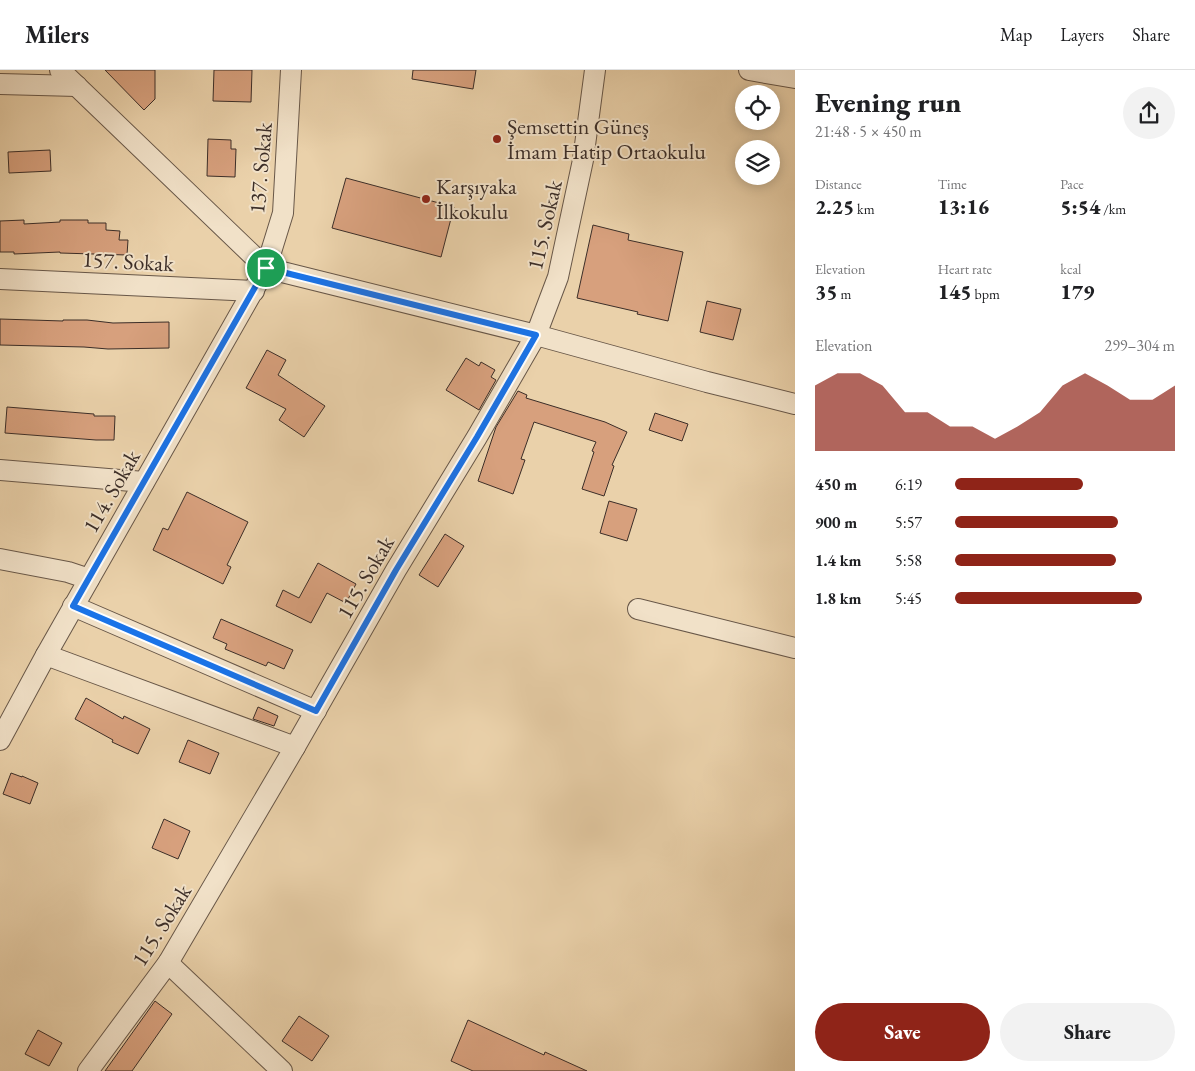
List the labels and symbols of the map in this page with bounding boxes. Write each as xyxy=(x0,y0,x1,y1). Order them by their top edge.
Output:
place label: Şemsettin Güneş İmam Hatip Ortaokulu xyxy=(507,112,706,166)
street label: 137. Sokak xyxy=(242,121,279,215)
marker: Şemsettin Güneş İmam Hatip Ortaokulu xyxy=(491,133,503,145)
place label: Karşıyaka İlkokulu xyxy=(436,172,517,226)
street label: 115. Sokak xyxy=(520,177,569,273)
marker: Karşıyaka İlkokulu xyxy=(420,193,432,205)
street label: 157. Sokak xyxy=(82,245,175,278)
pin xyxy=(245,247,287,289)
street label: 114. Sokak xyxy=(76,444,147,538)
street label: 115. Sokak xyxy=(330,530,401,624)
street label: 115. Sokak xyxy=(125,878,198,972)

